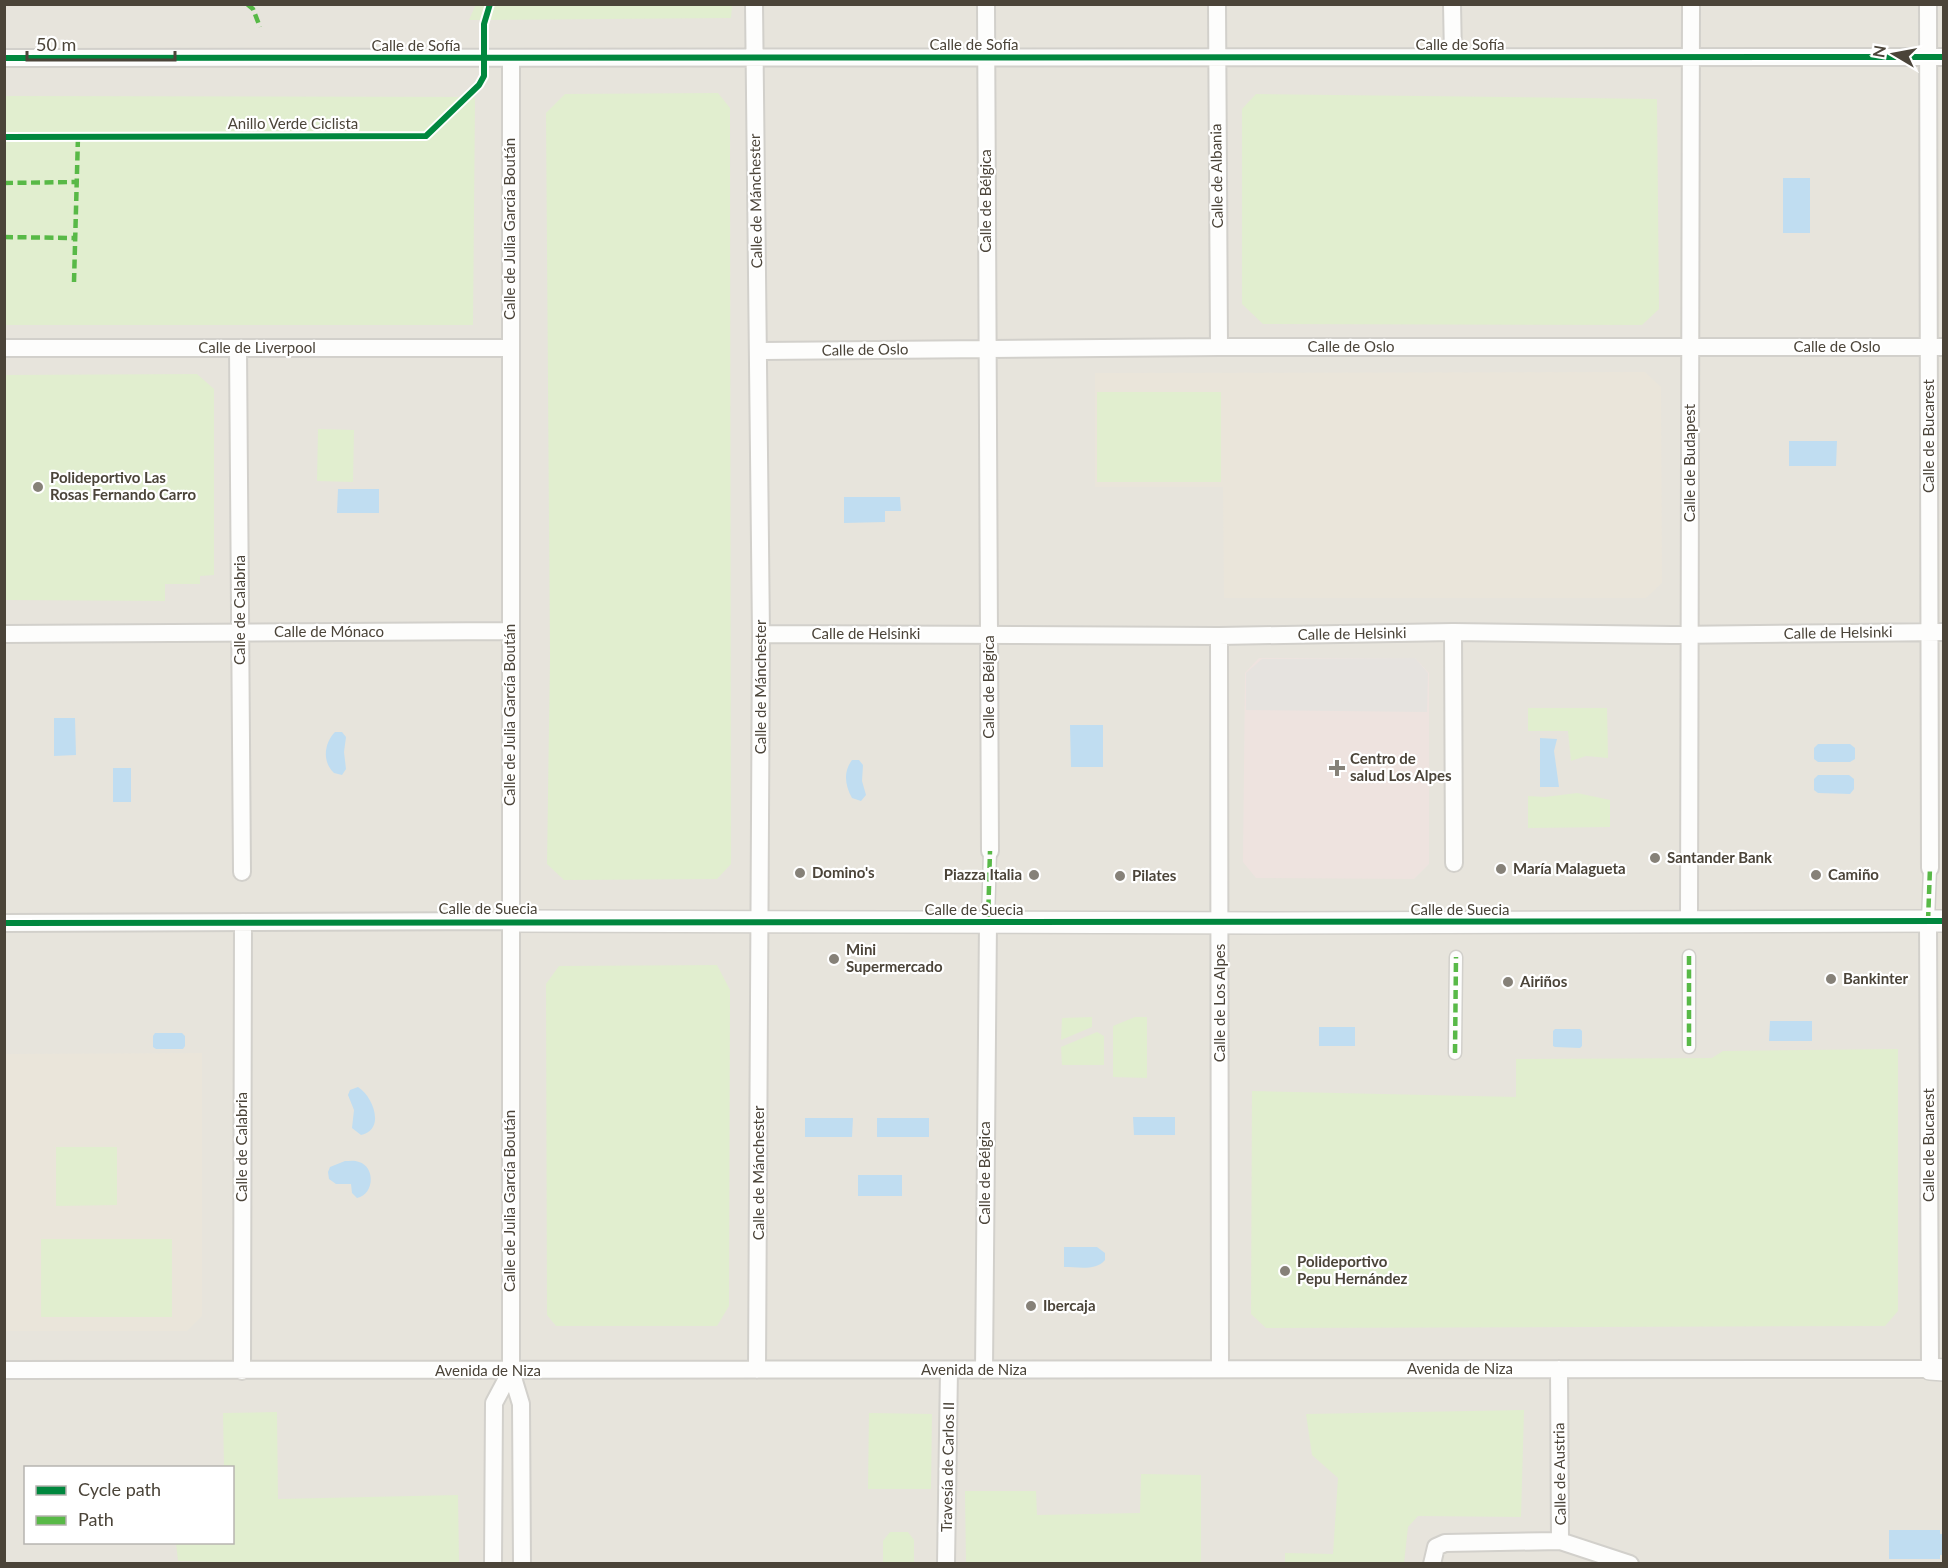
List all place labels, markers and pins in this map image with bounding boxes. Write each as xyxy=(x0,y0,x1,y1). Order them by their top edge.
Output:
place label: Polideportivo Las Rosas Fernando Carro xyxy=(50,468,196,503)
marker: Polideportivo Las Rosas Fernando Carro xyxy=(31,480,45,494)
place label: Centro de salud Los Alpes xyxy=(1350,749,1452,784)
marker: Centro de salud Los Alpes xyxy=(1328,759,1346,777)
place label: Santander Bank xyxy=(1667,848,1773,866)
marker: Santander Bank xyxy=(1648,851,1662,865)
place label: María Malagueta xyxy=(1513,859,1626,877)
marker: María Malagueta xyxy=(1494,862,1508,876)
place label: Domino's xyxy=(812,863,875,881)
place label: Piazza Italia xyxy=(944,865,1022,883)
place label: Camiño xyxy=(1828,865,1879,883)
marker: Domino's xyxy=(793,866,807,880)
place label: Pilates xyxy=(1132,866,1177,884)
marker: Piazza Italia xyxy=(1027,868,1041,882)
marker: Camiño xyxy=(1809,868,1823,882)
marker: Pilates xyxy=(1113,869,1127,883)
place label: Mini Supermercado xyxy=(846,940,943,975)
marker: Mini Supermercado xyxy=(827,952,841,966)
place label: Bankinter xyxy=(1843,969,1909,987)
place label: Airiños xyxy=(1519,972,1568,990)
marker: Bankinter xyxy=(1824,972,1838,986)
marker: Airiños xyxy=(1501,975,1515,989)
place label: Polideportivo Pepu Hernández xyxy=(1297,1252,1408,1287)
marker: Polideportivo Pepu Hernández xyxy=(1278,1264,1292,1278)
place label: Ibercaja xyxy=(1043,1296,1096,1314)
marker: Ibercaja xyxy=(1024,1299,1038,1313)

